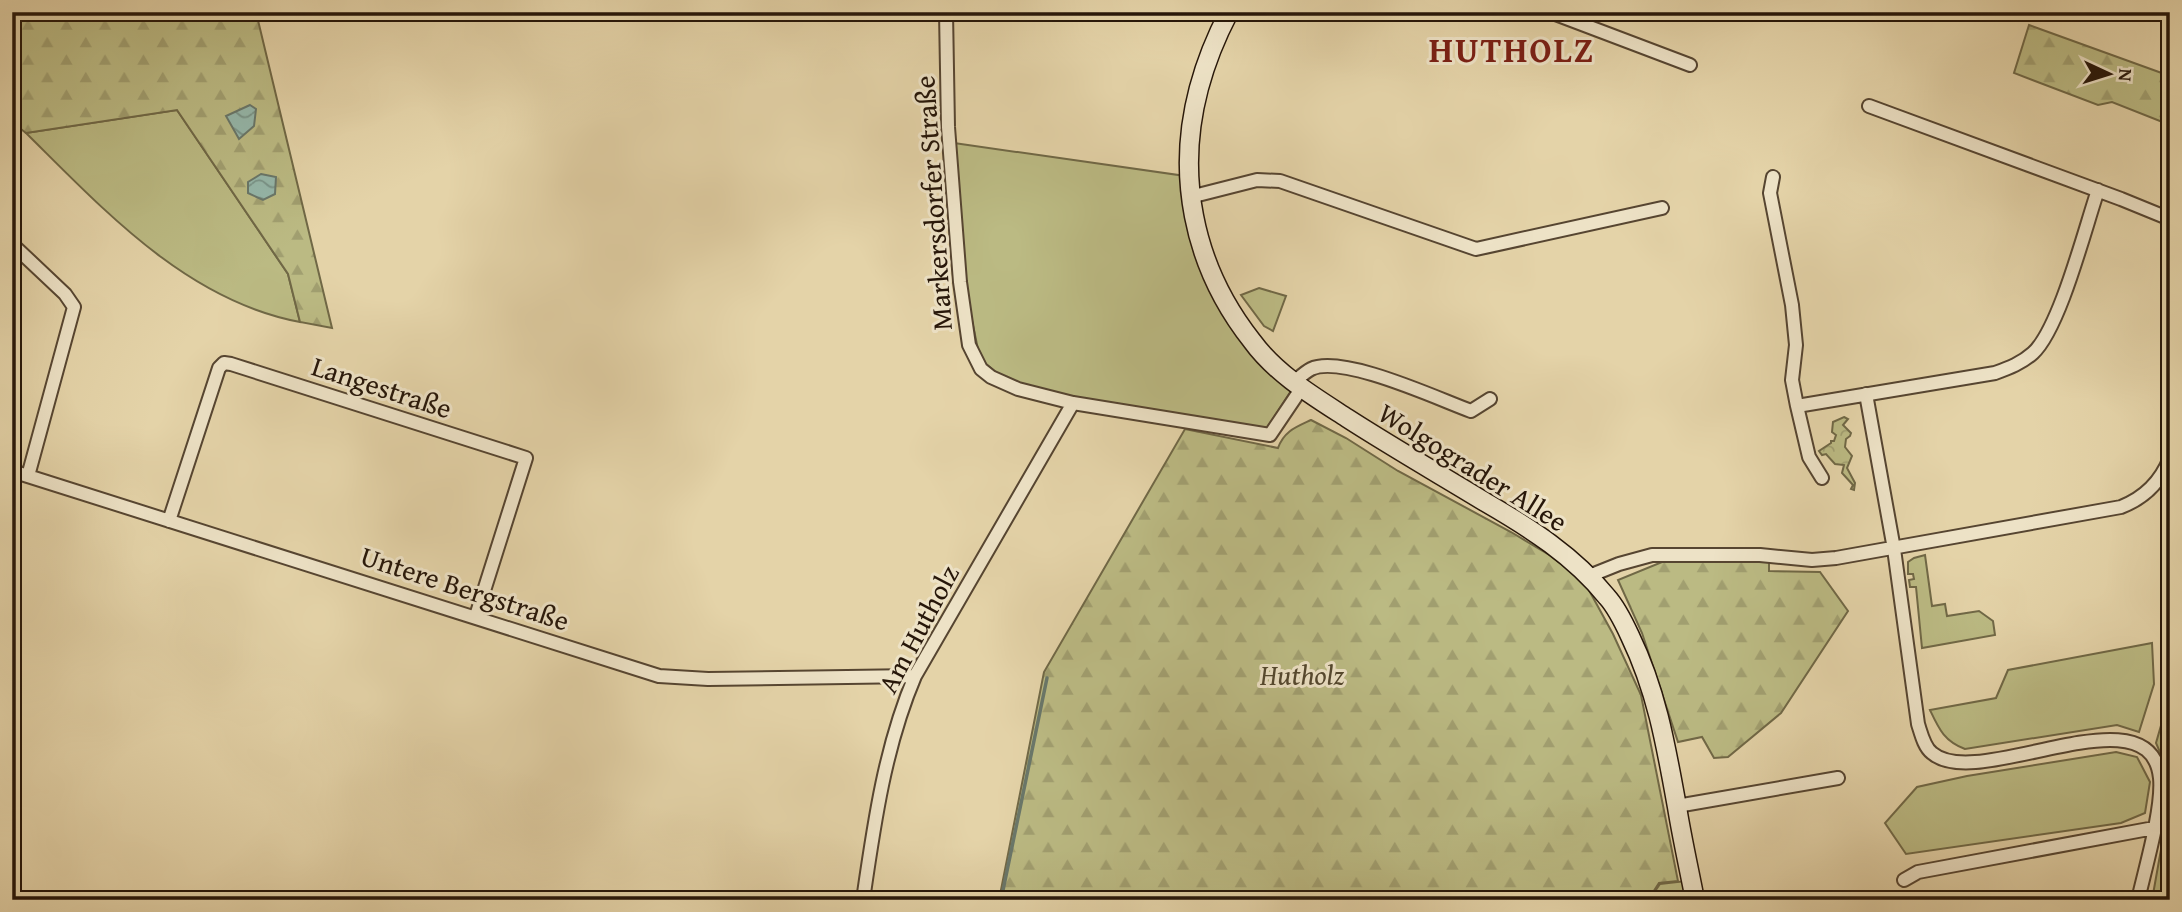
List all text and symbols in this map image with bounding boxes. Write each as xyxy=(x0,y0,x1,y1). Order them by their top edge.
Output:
district label: HUTHOLZ xyxy=(1429,24,1595,75)
north arrow xyxy=(2074,38,2144,108)
text: N xyxy=(2112,68,2140,83)
street label: Markersdorfer Straße xyxy=(903,74,962,332)
street label: Langestraße xyxy=(307,345,457,428)
street label: Wolgograder Allee xyxy=(1371,392,1576,541)
street label: Untere Bergstraße xyxy=(356,534,575,641)
street label: Am Hutholz xyxy=(867,557,968,700)
park label: Hutholz xyxy=(1259,654,1344,695)

